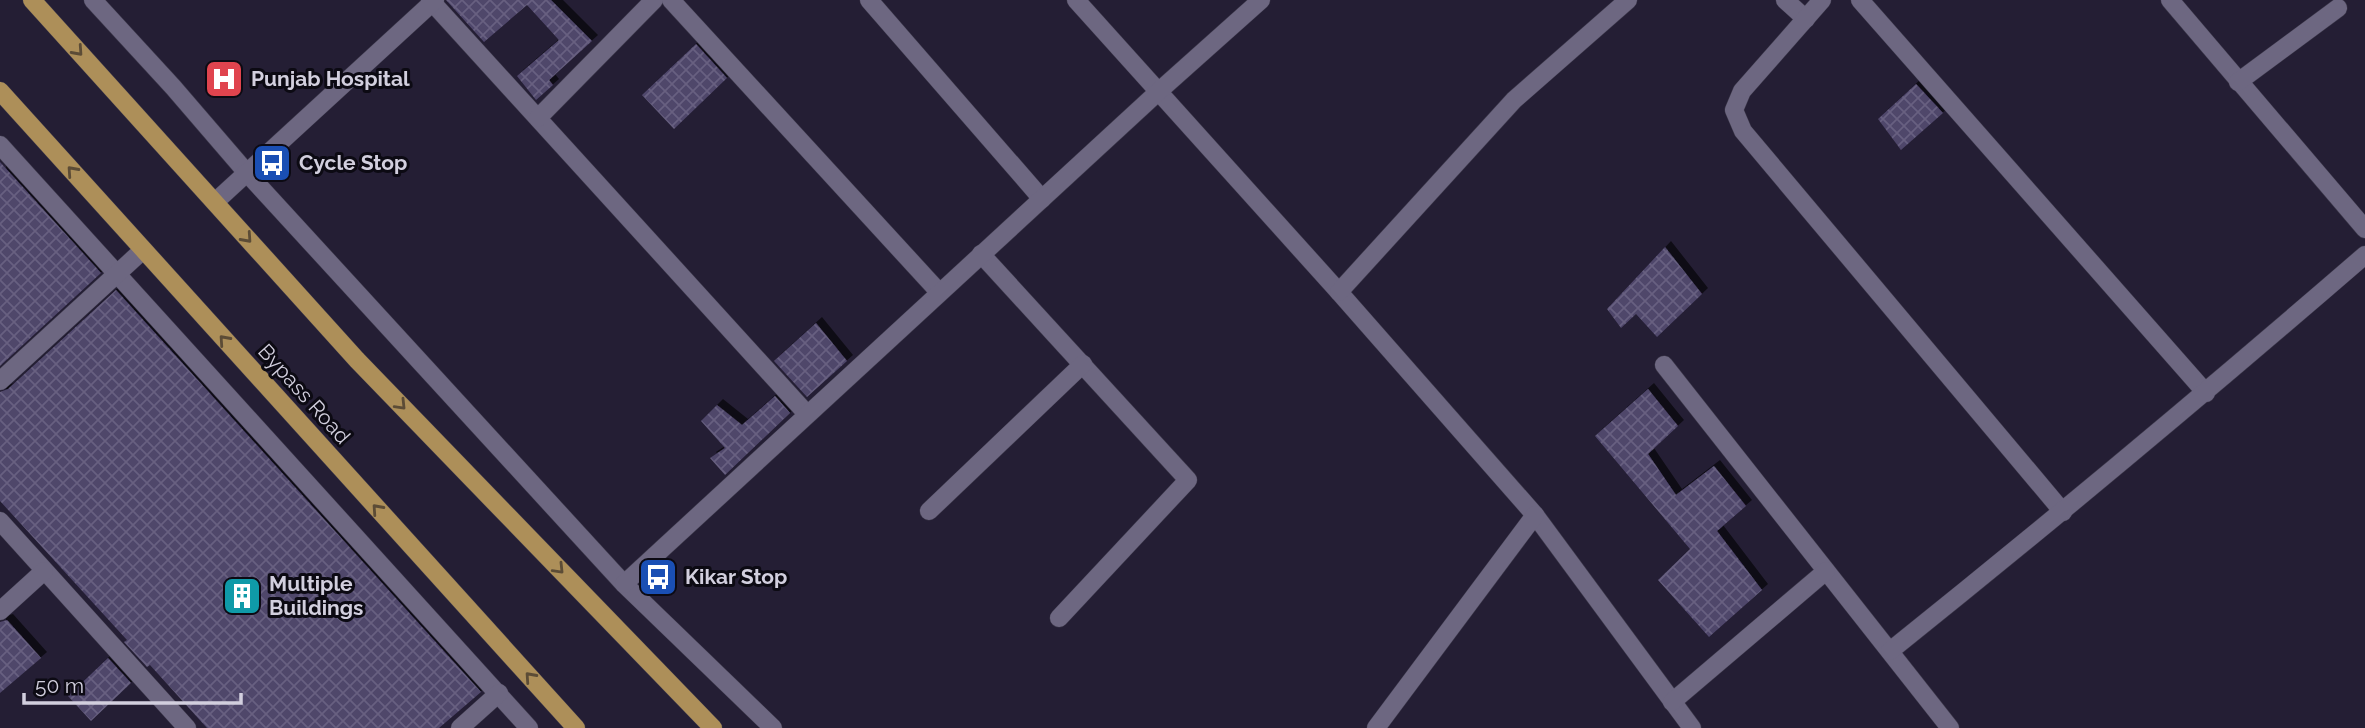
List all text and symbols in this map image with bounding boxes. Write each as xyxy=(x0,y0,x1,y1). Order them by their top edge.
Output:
one-way arrow xyxy=(70,43,82,56)
hospital icon: Punjab Hospital xyxy=(203,58,245,100)
place label: Punjab Hospital xyxy=(251,66,410,91)
bus stop icon: Cycle Stop xyxy=(251,142,293,184)
place label: Cycle Stop xyxy=(299,150,407,175)
one-way arrow xyxy=(68,166,80,179)
one-way arrow xyxy=(239,230,251,243)
one-way arrow xyxy=(220,335,233,348)
street label: Bypass Road xyxy=(253,339,356,449)
one-way arrow xyxy=(392,397,405,410)
one-way arrow xyxy=(373,504,385,517)
bus stop icon: Kikar Stop xyxy=(637,556,679,598)
one-way arrow xyxy=(551,560,564,573)
place label: Kikar Stop xyxy=(685,564,787,589)
place label: Multiple Buildings xyxy=(269,571,364,620)
building icon: Multiple Buildings xyxy=(221,575,263,617)
scale bar xyxy=(24,662,242,706)
one-way arrow xyxy=(526,672,538,685)
text: 50 m xyxy=(35,673,84,698)

